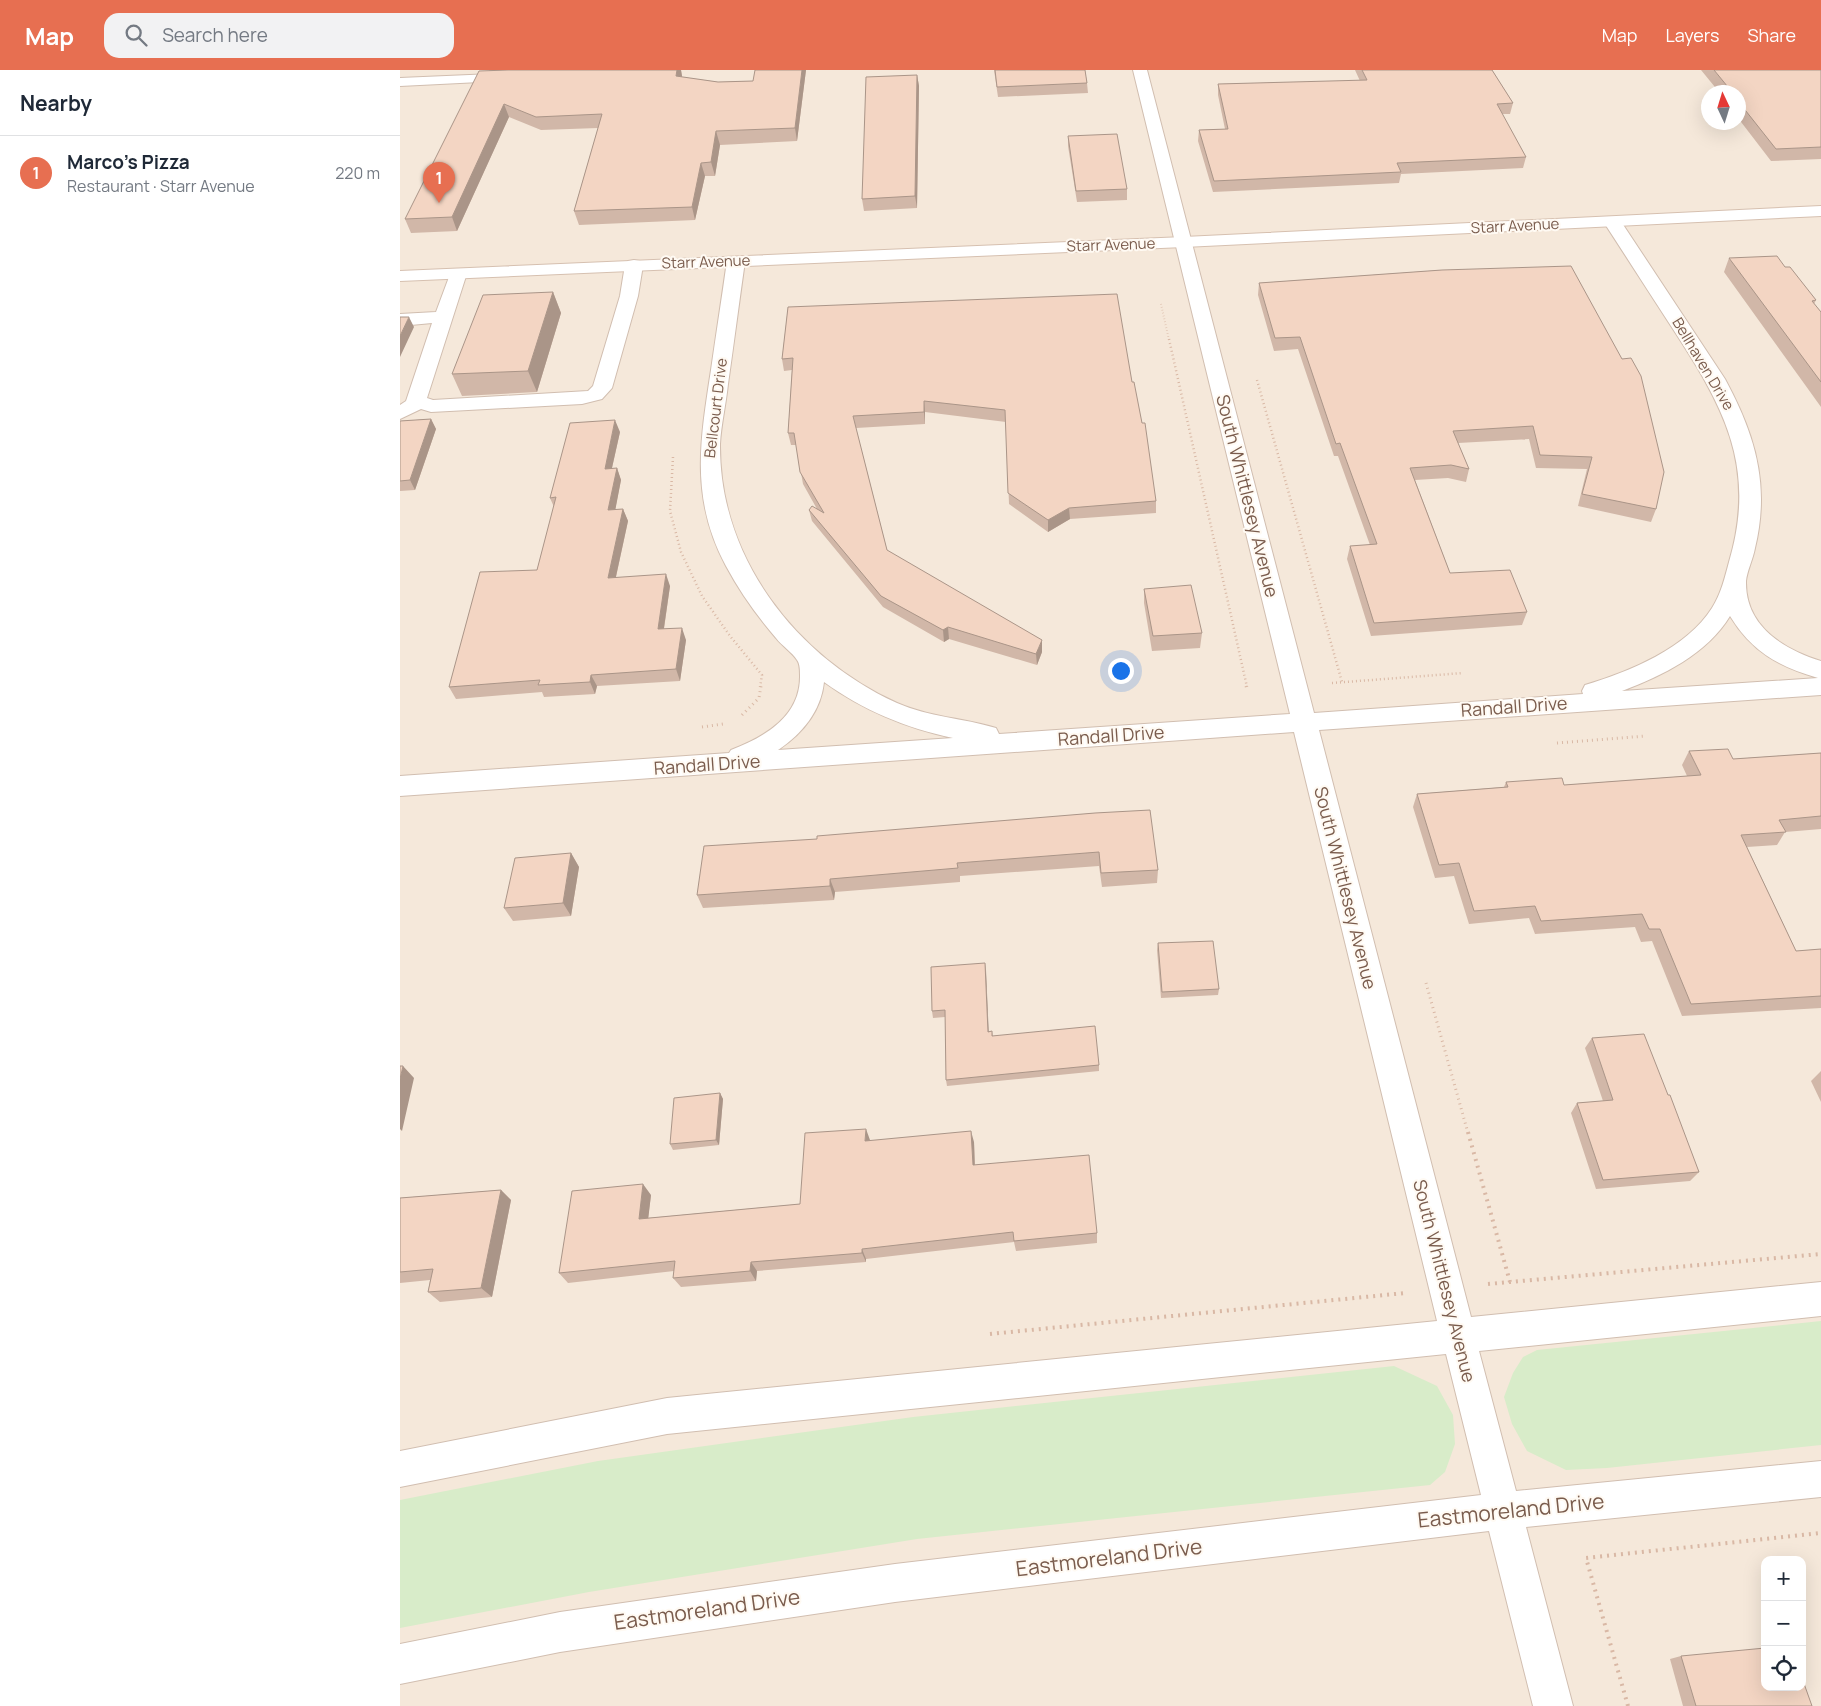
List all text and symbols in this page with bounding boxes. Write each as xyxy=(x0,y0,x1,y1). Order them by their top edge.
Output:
search box xyxy=(104,13,454,58)
text: Map xyxy=(25,19,74,52)
icon: search xyxy=(122,21,150,49)
text: Search here xyxy=(162,22,268,48)
text: Map xyxy=(1602,23,1637,47)
text: Layers xyxy=(1665,23,1719,47)
text: Share xyxy=(1747,23,1796,47)
north arrow xyxy=(1701,85,1746,130)
text: Nearby xyxy=(20,89,92,117)
text: Marco's Pizza xyxy=(67,149,190,175)
text: 1 xyxy=(32,162,40,184)
text: 220 m xyxy=(335,162,380,184)
pin: 1 xyxy=(423,162,455,203)
text: Restaurant · Starr Avenue xyxy=(67,175,255,197)
street label: Starr Avenue xyxy=(1470,213,1560,238)
street label: Starr Avenue xyxy=(1066,232,1156,257)
street label: Starr Avenue xyxy=(661,249,751,274)
street label: Bellhaven Drive xyxy=(1667,313,1740,414)
street label: Bellcourt Drive xyxy=(699,357,732,459)
street label: South Whittlesey Avenue xyxy=(1211,392,1285,600)
your location xyxy=(1108,658,1134,684)
street label: Randall Drive xyxy=(1460,690,1568,722)
street label: Randall Drive xyxy=(1057,719,1165,751)
street label: Randall Drive xyxy=(653,748,761,780)
street label: South Whittlesey Avenue xyxy=(1309,784,1383,992)
street label: South Whittlesey Avenue xyxy=(1408,1177,1482,1385)
street label: Eastmoreland Drive xyxy=(1416,1486,1606,1534)
street label: Eastmoreland Drive xyxy=(1014,1532,1204,1582)
map controls xyxy=(1761,1556,1806,1691)
button: + xyxy=(1761,1556,1806,1601)
street label: Eastmoreland Drive xyxy=(612,1582,802,1636)
button: − xyxy=(1761,1601,1806,1646)
button: locate xyxy=(1761,1646,1806,1691)

